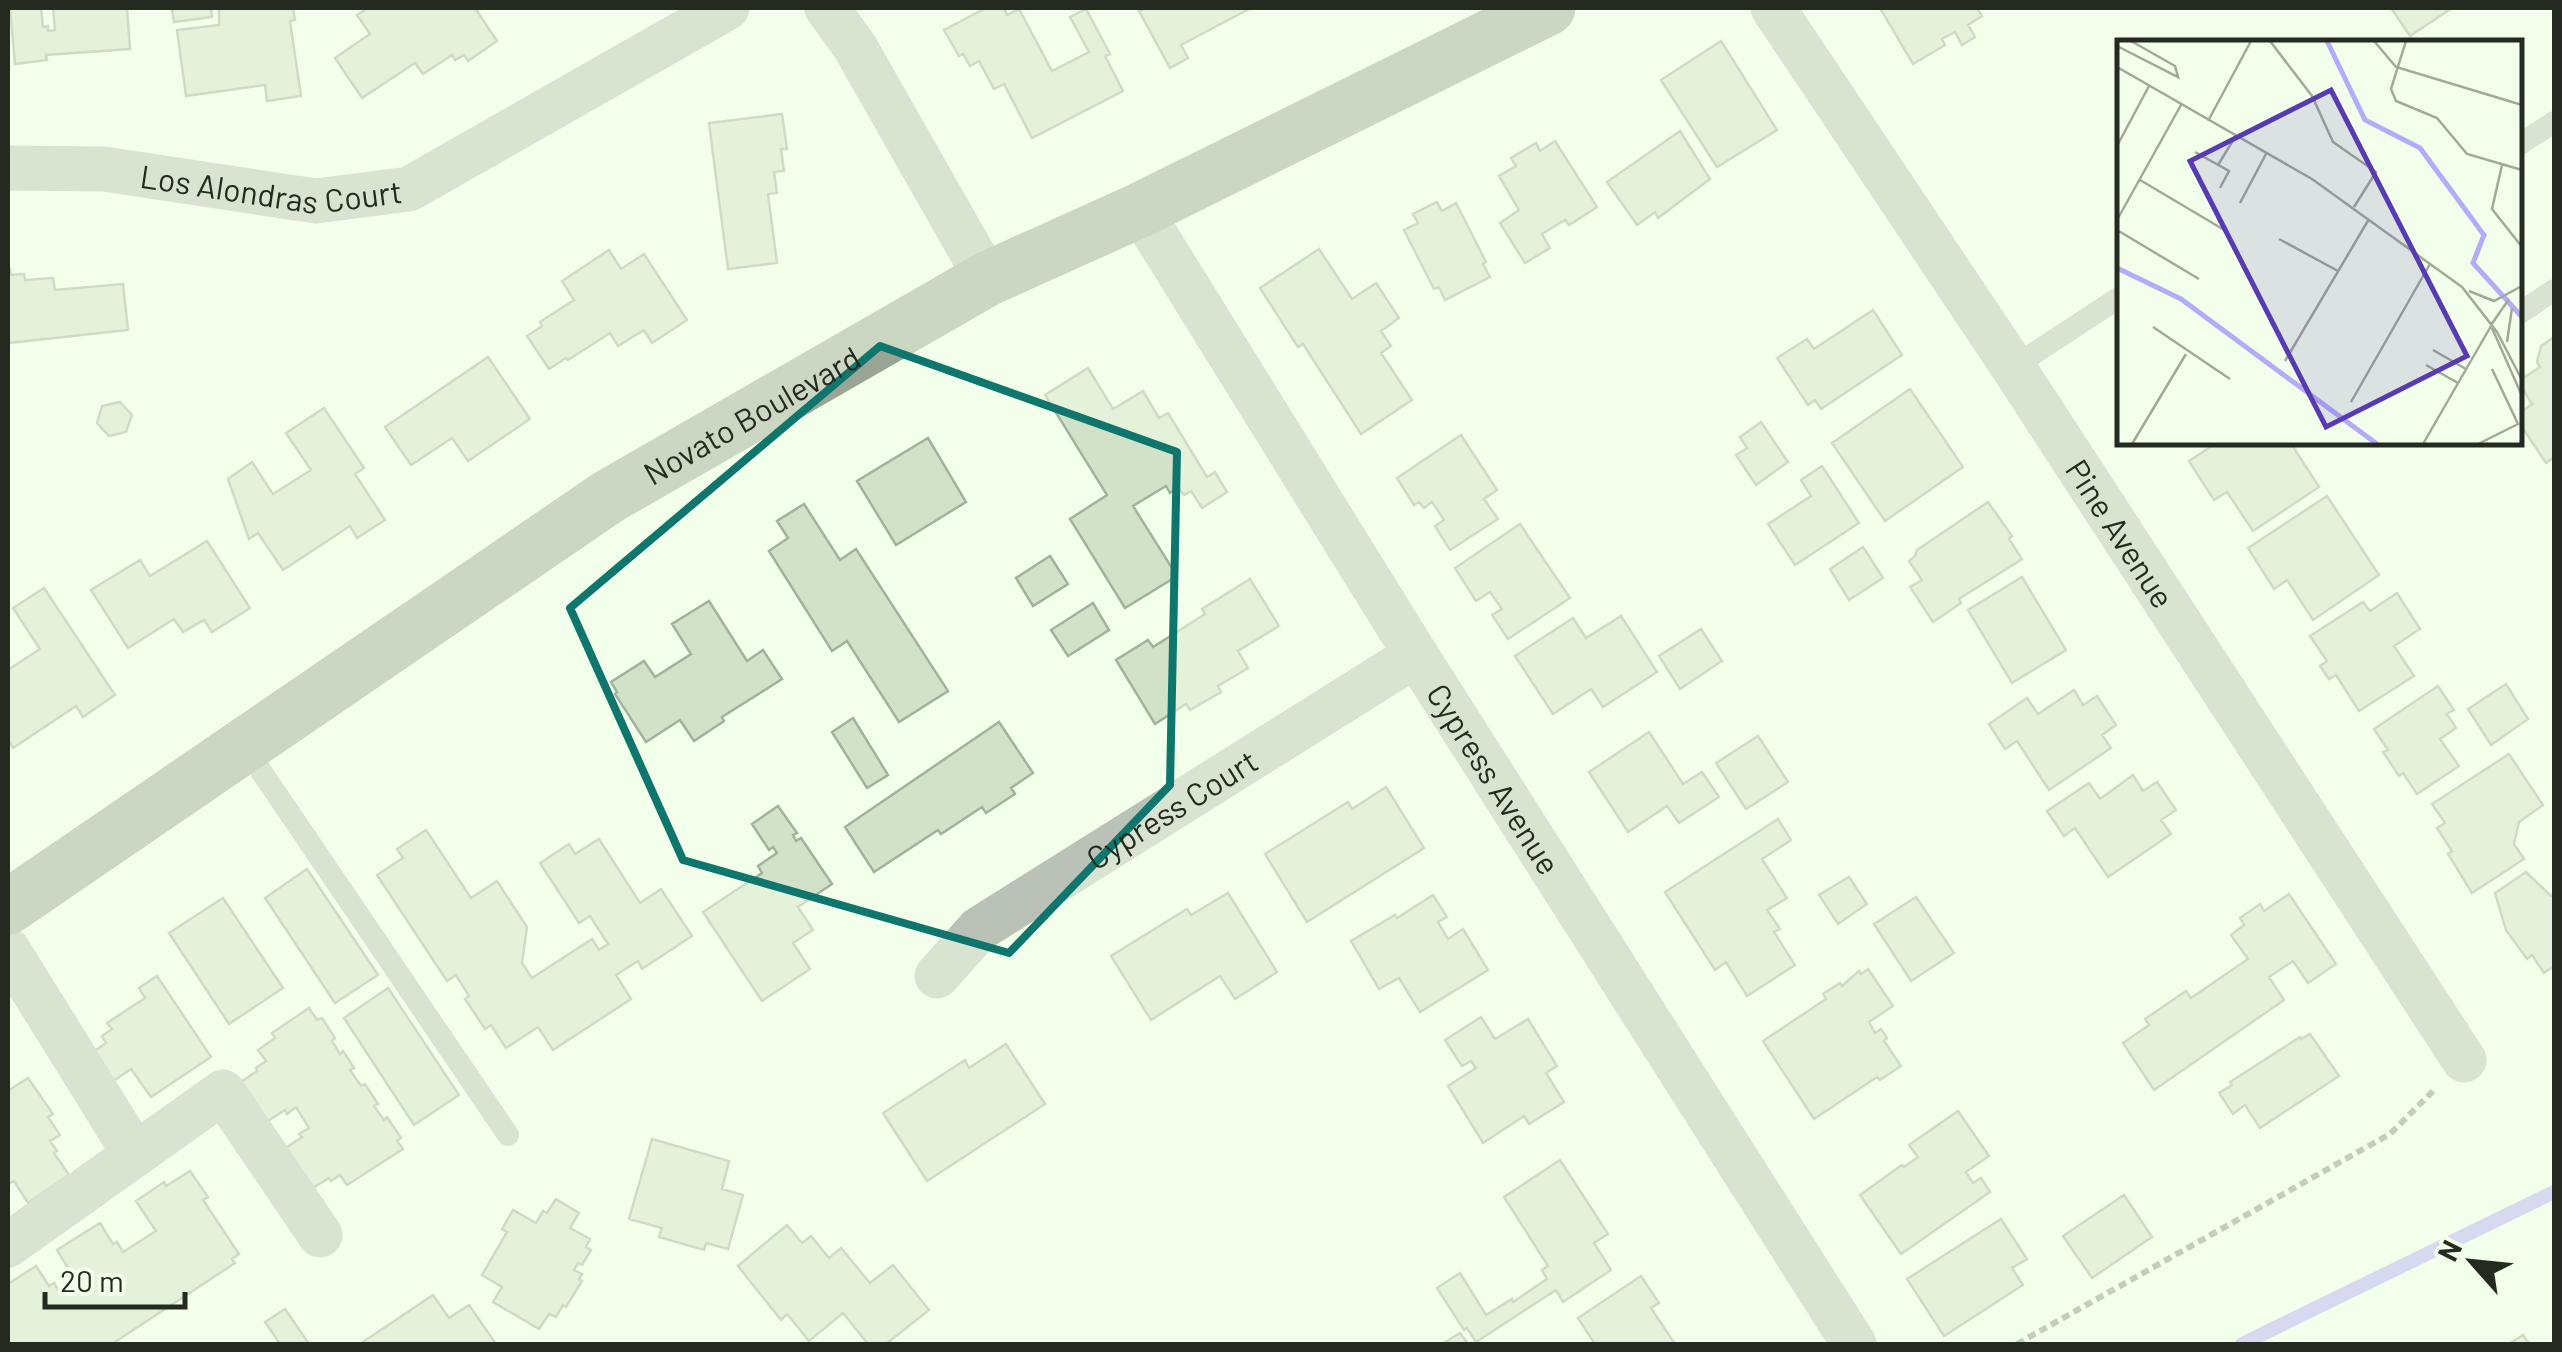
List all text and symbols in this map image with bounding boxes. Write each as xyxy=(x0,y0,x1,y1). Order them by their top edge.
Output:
inset map xyxy=(2117,40,2522,445)
street label: Los Alondras Court xyxy=(138,156,404,220)
street label: Novato Boulevard xyxy=(636,337,866,492)
street label: Pine Avenue xyxy=(2059,452,2183,614)
street label: Cypress Avenue xyxy=(1420,676,1569,881)
street label: Cypress Court xyxy=(1079,741,1264,876)
north arrow xyxy=(2422,1212,2522,1312)
text: N xyxy=(2429,1234,2468,1266)
scale bar xyxy=(45,1247,185,1309)
text: 20 m xyxy=(60,1262,124,1298)

